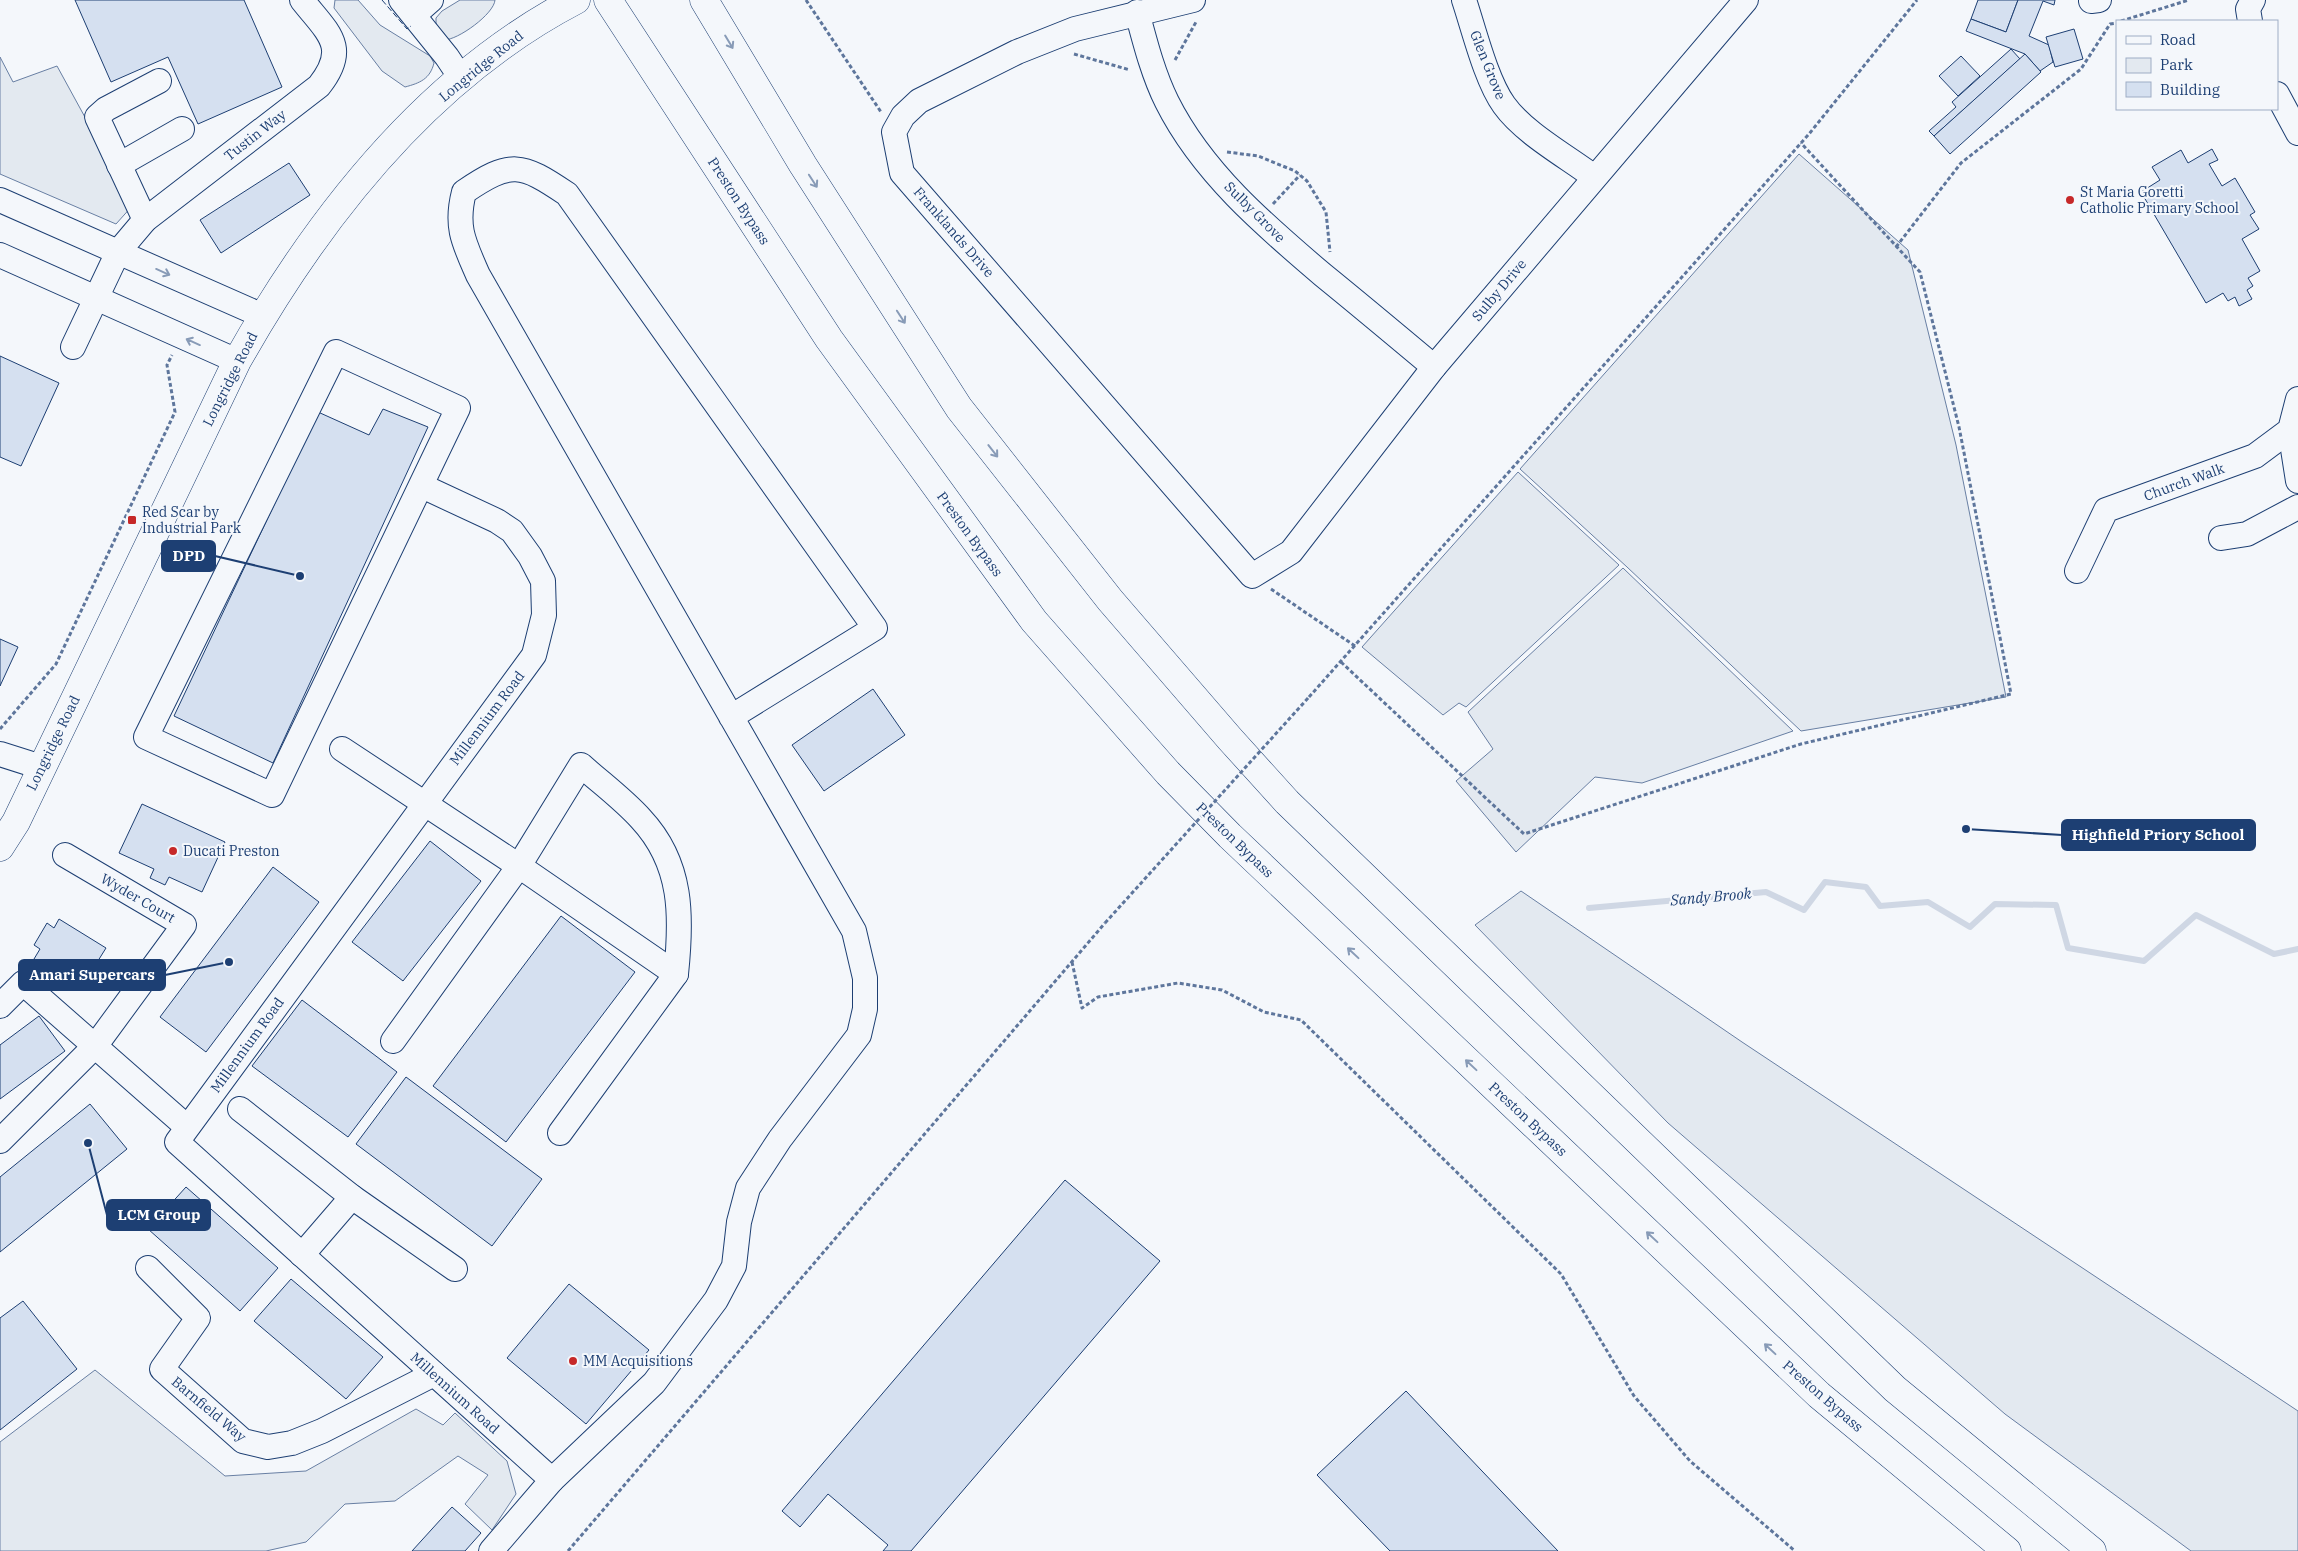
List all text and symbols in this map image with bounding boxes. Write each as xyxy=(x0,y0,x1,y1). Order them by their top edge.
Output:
legend xyxy=(2116,20,2278,110)
street label: Longridge Road xyxy=(435,26,527,106)
street label: Glen Grove xyxy=(1466,28,1510,102)
text: Road xyxy=(2160,30,2196,49)
one-way arrow xyxy=(724,34,734,48)
text: Park xyxy=(2160,55,2193,74)
text: Building xyxy=(2160,80,2220,99)
street label: Tustin Way xyxy=(220,105,290,165)
street label: Preston Bypass xyxy=(704,154,774,248)
one-way arrow xyxy=(808,173,818,187)
street label: Sulby Grove xyxy=(1221,178,1289,246)
street label: Franklands Drive xyxy=(910,183,998,281)
place label: St Maria Goretti Catholic Primary School xyxy=(2080,183,2239,217)
marker: St Maria Goretti Catholic Primary School xyxy=(2064,194,2076,206)
street label: Sulby Drive xyxy=(1468,255,1530,325)
one-way arrow xyxy=(155,267,170,277)
one-way arrow xyxy=(896,310,906,324)
street label: Longridge Road xyxy=(198,328,262,429)
one-way arrow xyxy=(186,336,201,346)
one-way arrow xyxy=(988,444,999,457)
street label: Church Walk xyxy=(2141,459,2228,505)
street label: Preston Bypass xyxy=(933,488,1007,580)
place label: Red Scar by Industrial Park xyxy=(142,503,242,537)
marker: Red Scar by Industrial Park xyxy=(126,514,138,526)
callout: DPD xyxy=(162,541,215,571)
text: DPD xyxy=(173,546,205,565)
street label: Millennium Road xyxy=(446,667,529,769)
street label: Longridge Road xyxy=(22,692,84,793)
street label: Preston Bypass xyxy=(1192,799,1278,882)
callout: Highfield Priory School xyxy=(2062,820,2255,850)
text: Highfield Priory School xyxy=(2072,825,2244,844)
place label: Ducati Preston xyxy=(183,842,280,860)
marker: Ducati Preston xyxy=(167,845,179,857)
street label: Wyder Court xyxy=(98,869,179,927)
water label: Sandy Brook xyxy=(1669,883,1752,910)
one-way arrow xyxy=(1347,947,1359,959)
callout: Amari Supercars xyxy=(19,960,165,990)
text: Amari Supercars xyxy=(29,965,155,984)
street label: Millennium Road xyxy=(206,993,288,1096)
one-way arrow xyxy=(1465,1059,1477,1071)
street label: Preston Bypass xyxy=(1485,1078,1571,1160)
callout: LCM Group xyxy=(107,1200,210,1230)
text: LCM Group xyxy=(118,1205,200,1224)
one-way arrow xyxy=(1646,1231,1659,1243)
one-way arrow xyxy=(1764,1343,1777,1355)
street label: Millennium Road xyxy=(407,1348,504,1438)
place label: MM Acquisitions xyxy=(583,1352,693,1370)
marker: MM Acquisitions xyxy=(567,1355,579,1367)
street label: Preston Bypass xyxy=(1779,1356,1867,1436)
street label: Barnfield Way xyxy=(168,1372,250,1446)

